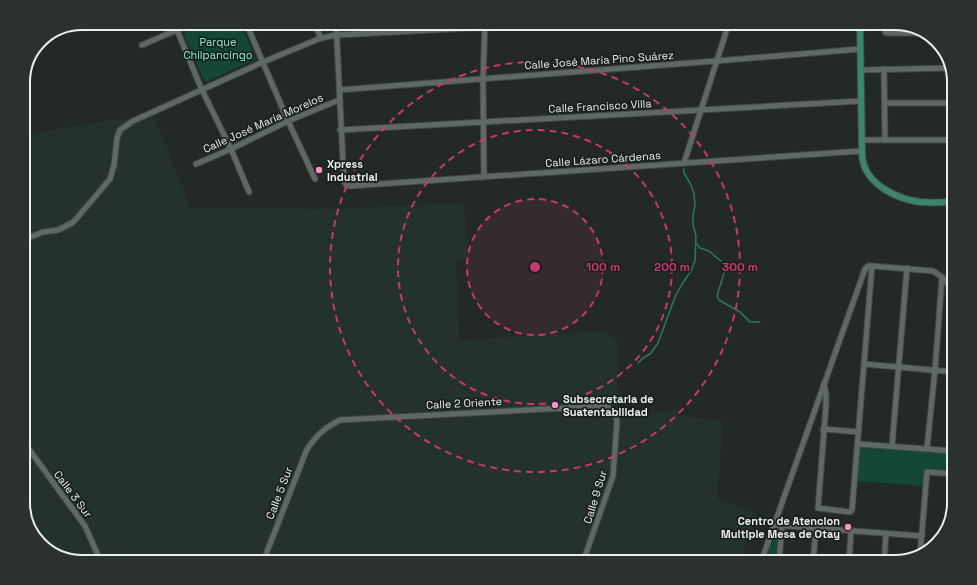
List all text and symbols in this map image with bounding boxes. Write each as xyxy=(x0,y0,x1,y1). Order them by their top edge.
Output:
park label: Parque Chilpancingo xyxy=(183,35,253,62)
street label: Calle José María Pino Suárez xyxy=(524,48,674,72)
street label: Calle José María Morelos xyxy=(201,90,325,156)
street label: Calle Francisco Villa xyxy=(548,96,653,116)
street label: Calle Lázaro Cárdenas xyxy=(545,148,661,170)
place label: Xpress Industrial xyxy=(327,157,378,184)
marker: Xpress Industrial xyxy=(314,165,324,175)
text: 100 m xyxy=(586,259,620,275)
text: 200 m xyxy=(654,259,690,275)
text: 300 m xyxy=(722,259,758,275)
centre of rings xyxy=(528,260,542,274)
place label: Subsecretaria de Suatentabilidad xyxy=(563,392,654,419)
street label: Calle 2 Oriente xyxy=(426,394,502,412)
marker: Subsecretaria de Suatentabilidad xyxy=(550,400,560,410)
street label: Calle 5 Sur xyxy=(263,465,295,521)
street label: Calle 3 Sur xyxy=(51,468,95,520)
street label: Calle 9 Sur xyxy=(580,469,610,525)
place label: Centro de Atencion Multiple Mesa de Otay xyxy=(721,514,840,541)
marker: Centro de Atencion Multiple Mesa de Otay xyxy=(843,522,853,532)

